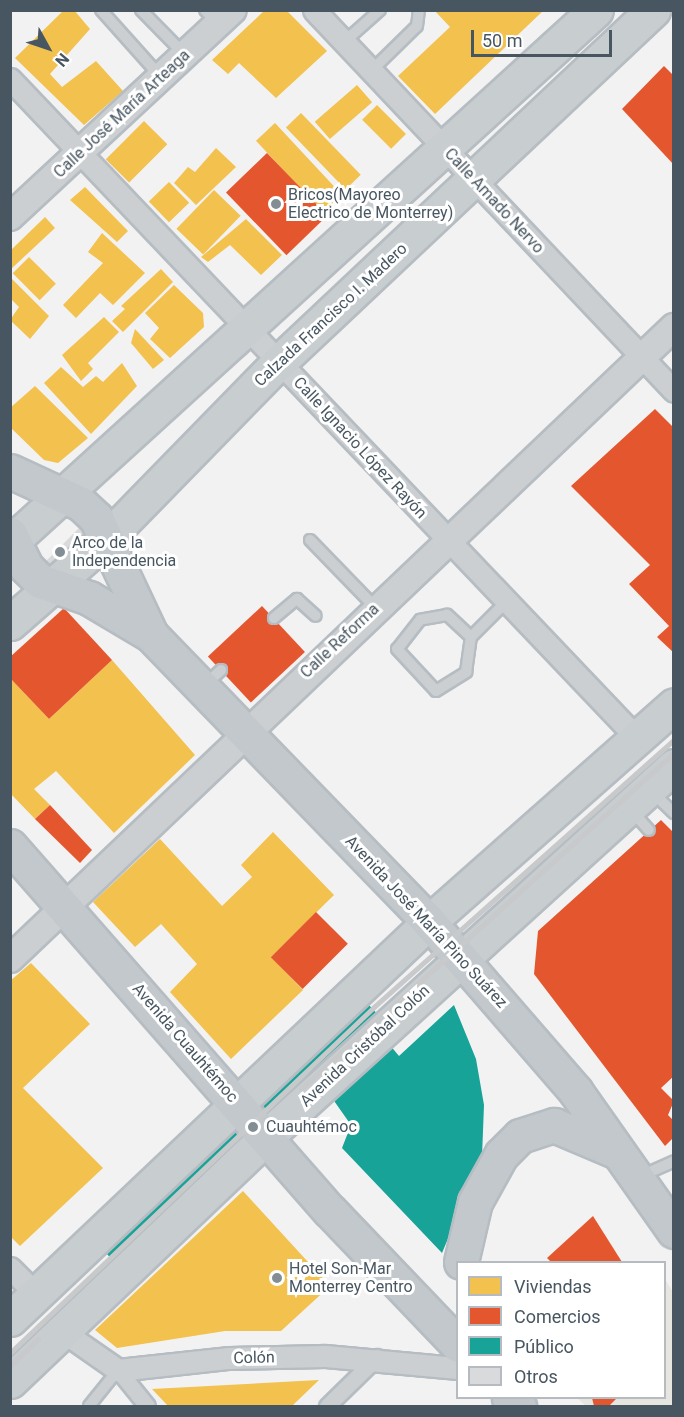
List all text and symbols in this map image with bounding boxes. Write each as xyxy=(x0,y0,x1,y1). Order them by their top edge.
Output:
north arrow xyxy=(18,18,78,78)
scale bar xyxy=(474,18,615,56)
text: 50 m xyxy=(482,30,522,51)
street label: Calle José María Arteaga xyxy=(50,46,194,182)
text: N xyxy=(51,49,73,70)
street label: Calle Amado Nervo xyxy=(440,144,548,258)
place label: Bricos(Mayoreo Electrico de Monterrey) xyxy=(288,185,453,223)
marker: Bricos(Mayoreo Electrico de Monterrey) xyxy=(269,197,283,211)
street label: Calzada Francisco I. Madero xyxy=(251,239,411,391)
street label: Calle Ignacio López Rayón xyxy=(289,373,431,523)
place label: Arco de la Independencia xyxy=(72,533,176,571)
marker: Arco de la Independencia xyxy=(53,545,67,559)
street label: Calle Reforma xyxy=(297,600,383,682)
street label: Avenida José María Pino Suárez xyxy=(341,832,511,1012)
street label: Avenida Cuauhtémoc xyxy=(128,980,242,1106)
street label: Avenida Cristóbal Colón xyxy=(296,981,434,1111)
place label: Cuauhtémoc xyxy=(266,1117,357,1137)
marker: Cuauhtémoc xyxy=(244,1118,262,1136)
place label: Hotel Son-Mar Monterrey Centro xyxy=(289,1259,413,1297)
legend xyxy=(456,1261,666,1399)
marker: Hotel Son-Mar Monterrey Centro xyxy=(270,1271,284,1285)
text: Viviendas xyxy=(514,1276,592,1297)
text: Comercios xyxy=(514,1306,601,1327)
text: Público xyxy=(514,1336,574,1357)
street label: Colón xyxy=(233,1348,275,1368)
text: Otros xyxy=(514,1366,558,1387)

